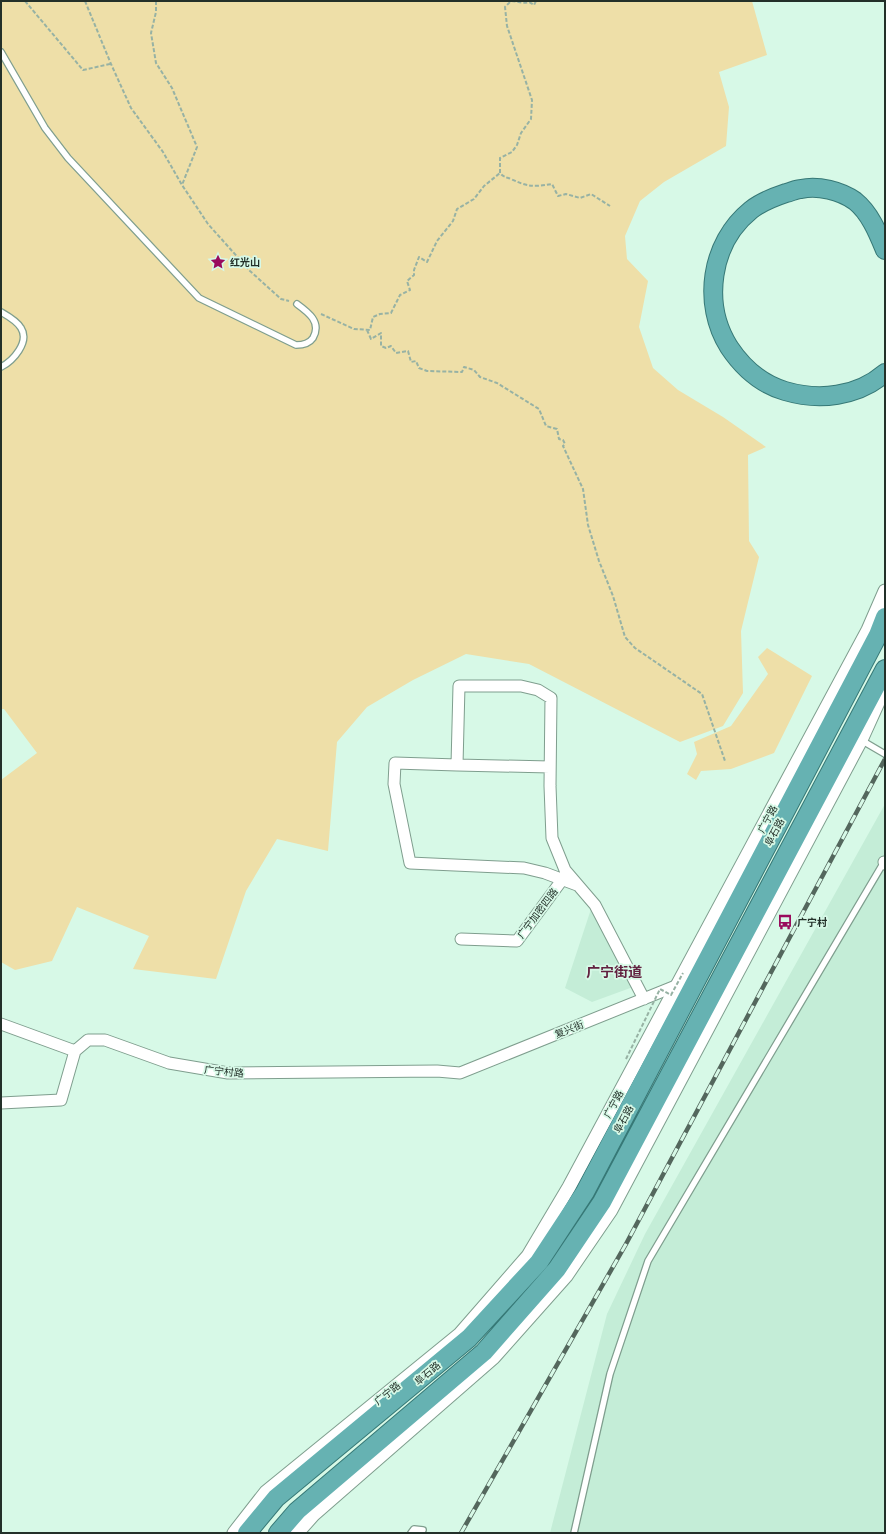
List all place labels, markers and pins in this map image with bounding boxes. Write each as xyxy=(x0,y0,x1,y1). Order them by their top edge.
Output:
place icon: 红光山 xyxy=(209,253,227,271)
place label: 红光山 xyxy=(230,256,260,268)
bus stop icon: 广宁村 xyxy=(776,913,794,931)
place label: 广宁村 xyxy=(797,916,827,928)

